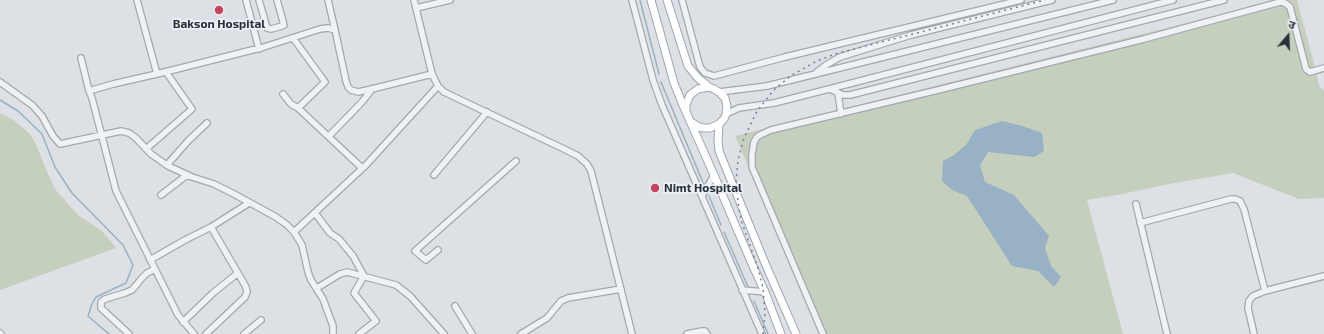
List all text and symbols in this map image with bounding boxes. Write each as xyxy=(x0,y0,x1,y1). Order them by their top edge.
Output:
marker: Bakson Hospital xyxy=(213,4,225,16)
north arrow xyxy=(1268,16,1308,56)
place label: Bakson Hospital xyxy=(173,17,265,31)
text: उ xyxy=(1287,17,1297,31)
place label: Nimt Hospital xyxy=(664,181,742,195)
marker: Nimt Hospital xyxy=(649,182,661,194)

